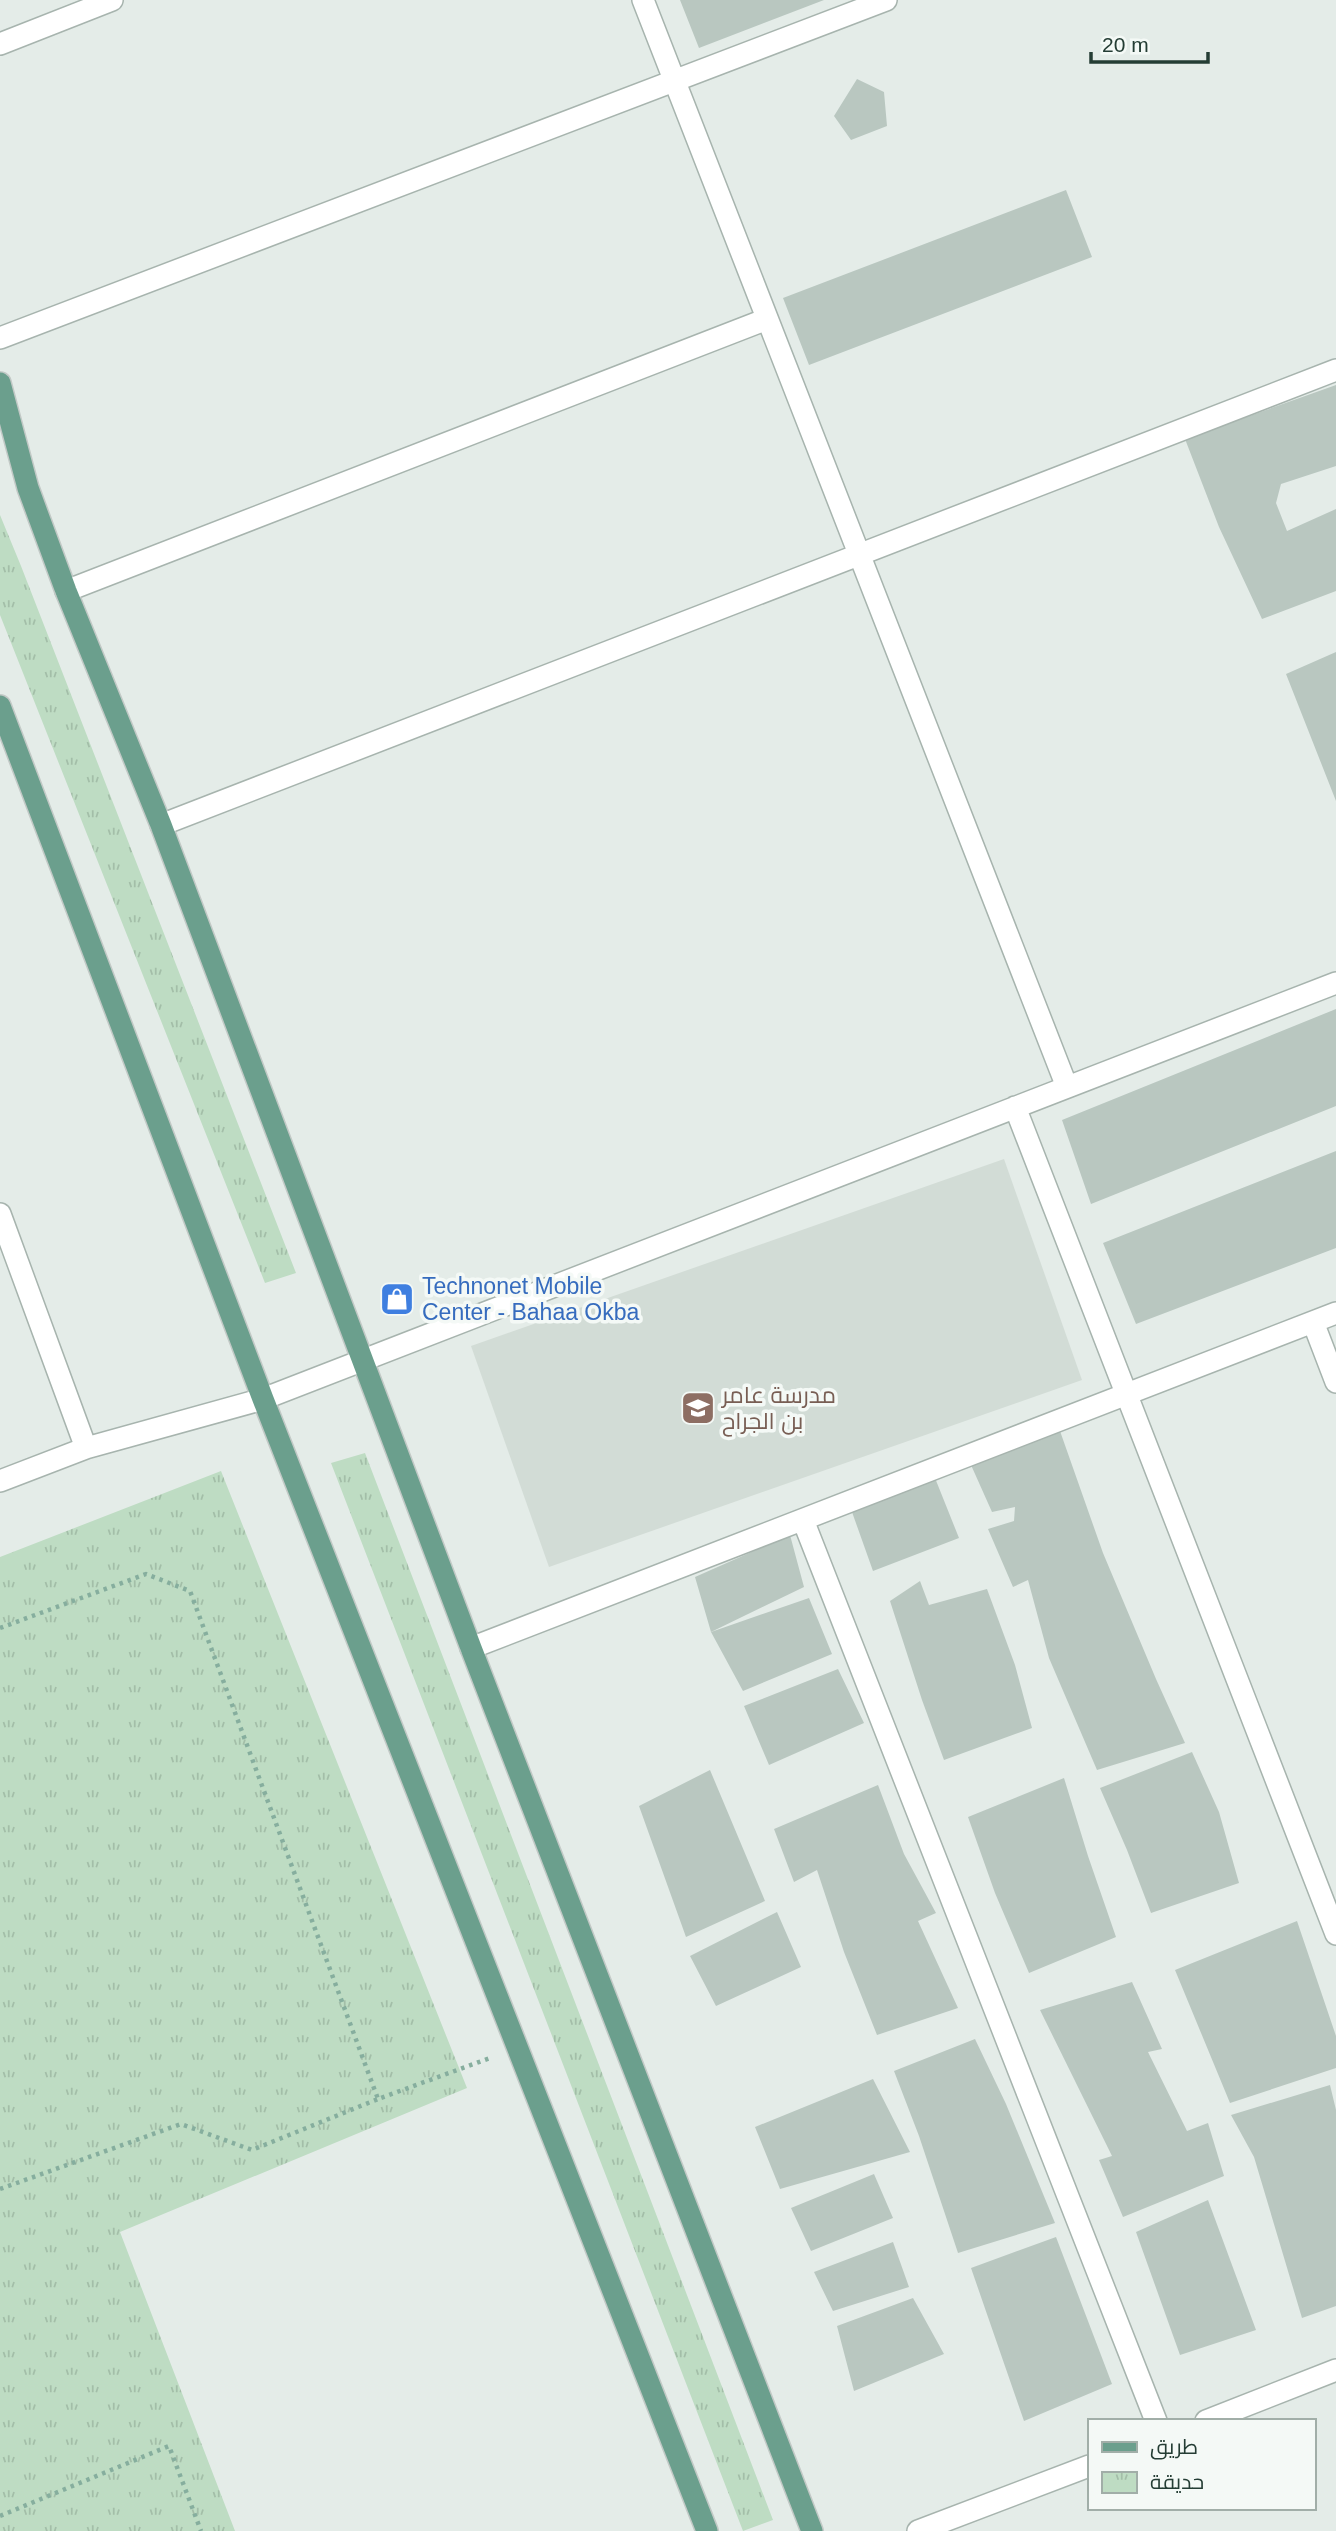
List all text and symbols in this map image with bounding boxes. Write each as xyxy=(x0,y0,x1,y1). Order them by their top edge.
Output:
scale bar xyxy=(1091,21,1208,65)
text: 20 m xyxy=(1102,33,1149,56)
place label: Technonet Mobile Center - Bahaa Okba xyxy=(422,1273,640,1325)
shop icon: Technonet Mobile Center - Bahaa Okba xyxy=(378,1280,416,1318)
place label: مدرسة عامر بن الجراح xyxy=(720,1382,836,1437)
school or university icon: مدرسة عامر بن الجراح xyxy=(679,1389,717,1427)
legend xyxy=(1088,2419,1315,2510)
text: طريق xyxy=(1150,2435,1198,2460)
text: حديقة xyxy=(1150,2470,1204,2493)

